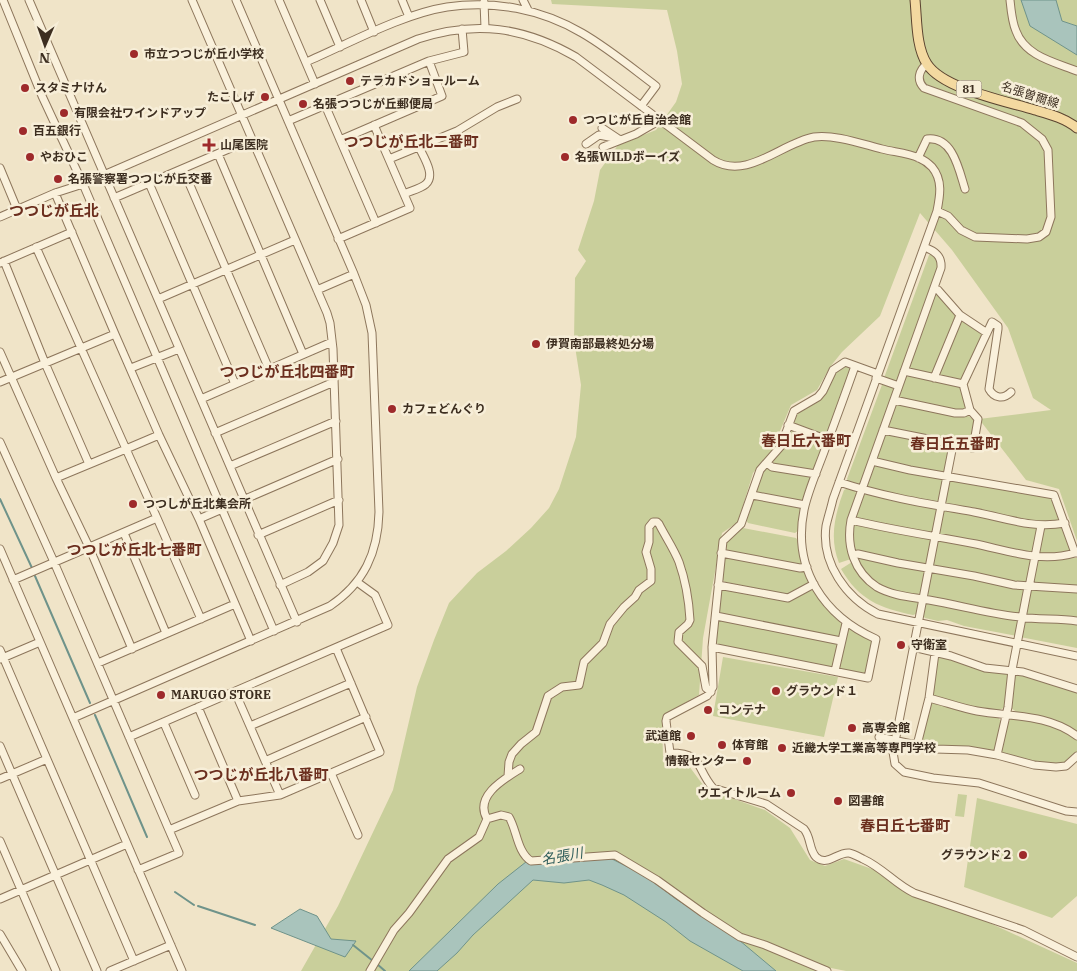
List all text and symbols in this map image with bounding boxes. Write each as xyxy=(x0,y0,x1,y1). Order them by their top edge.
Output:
north arrow xyxy=(20,20,70,70)
place label: 市立つつじが丘小学校 xyxy=(144,46,264,61)
marker: 市立つつじが丘小学校 xyxy=(128,48,140,60)
text: N xyxy=(39,49,50,67)
place label: テラカドショールーム xyxy=(360,73,480,88)
marker: テラカドショールーム xyxy=(344,75,356,87)
street label: 名張曽爾線 xyxy=(999,78,1061,111)
place label: スタミナけん xyxy=(35,80,107,95)
road number: 81 xyxy=(956,80,982,98)
marker: スタミナけん xyxy=(19,82,31,94)
place label: たこしげ xyxy=(207,89,255,104)
marker: たこしげ xyxy=(259,91,271,103)
place label: 名張つつじが丘郵便局 xyxy=(313,96,433,111)
marker: 名張つつじが丘郵便局 xyxy=(297,98,309,110)
place label: 有限会社ワインドアップ xyxy=(74,105,206,120)
marker: 有限会社ワインドアップ xyxy=(58,107,70,119)
place label: つつじが丘自治会館 xyxy=(583,112,691,127)
marker: つつじが丘自治会館 xyxy=(567,114,579,126)
place label: 百五銀行 xyxy=(33,123,81,138)
marker: 百五銀行 xyxy=(17,125,29,137)
district label: つつじが丘北二番町 xyxy=(343,132,479,151)
place label: 山尾医院 xyxy=(220,137,268,152)
marker: 山尾医院 xyxy=(202,138,216,152)
place label: やおひこ xyxy=(40,149,88,164)
place label: 名張WILDボーイズ xyxy=(575,149,680,164)
marker: やおひこ xyxy=(24,151,36,163)
marker: 名張WILDボーイズ xyxy=(559,151,571,163)
place label: 名張警察署つつじが丘交番 xyxy=(68,171,213,186)
marker: 名張警察署つつじが丘交番 xyxy=(52,173,64,185)
district label: つつじが丘北 xyxy=(9,201,99,220)
place label: 伊賀南部最終処分場 xyxy=(546,336,654,351)
marker: 伊賀南部最終処分場 xyxy=(530,338,542,350)
district label: つつじが丘北四番町 xyxy=(219,362,355,381)
place label: カフェどんぐり xyxy=(402,401,486,416)
marker: カフェどんぐり xyxy=(386,403,398,415)
district label: 春日丘六番町 xyxy=(761,431,851,450)
district label: 春日丘五番町 xyxy=(910,434,1000,453)
place label: つつしが丘北集会所 xyxy=(143,496,251,511)
marker: つつしが丘北集会所 xyxy=(127,498,139,510)
district label: つつじが丘北七番町 xyxy=(66,540,202,559)
place label: 守衛室 xyxy=(911,637,947,652)
marker: 守衛室 xyxy=(895,639,907,651)
place label: グラウンド１ xyxy=(786,683,858,698)
marker: グラウンド１ xyxy=(770,685,782,697)
place label: MARUGO STORE xyxy=(171,687,271,702)
marker: MARUGO STORE xyxy=(155,689,167,701)
place label: コンテナ xyxy=(718,702,766,717)
marker: コンテナ xyxy=(702,704,714,716)
place label: 高専会館 xyxy=(862,720,910,735)
marker: 高専会館 xyxy=(846,722,858,734)
place label: 武道館 xyxy=(645,728,681,743)
marker: 武道館 xyxy=(685,730,697,742)
place label: 体育館 xyxy=(732,737,768,752)
marker: 体育館 xyxy=(716,739,728,751)
place label: 近畿大学工業高等専門学校 xyxy=(792,740,936,755)
marker: 近畿大学工業高等専門学校 xyxy=(776,742,788,754)
place label: 情報センター xyxy=(665,753,737,768)
marker: 情報センター xyxy=(741,755,753,767)
district label: つつじが丘北八番町 xyxy=(193,765,329,784)
place label: ウエイトルーム xyxy=(697,785,781,800)
marker: ウエイトルーム xyxy=(785,787,797,799)
place label: 図書館 xyxy=(848,793,884,808)
marker: 図書館 xyxy=(832,795,844,807)
district label: 春日丘七番町 xyxy=(860,816,950,835)
water label: 名張川 xyxy=(540,843,586,869)
place label: グラウンド２ xyxy=(941,847,1013,862)
marker: グラウンド２ xyxy=(1017,849,1029,861)

